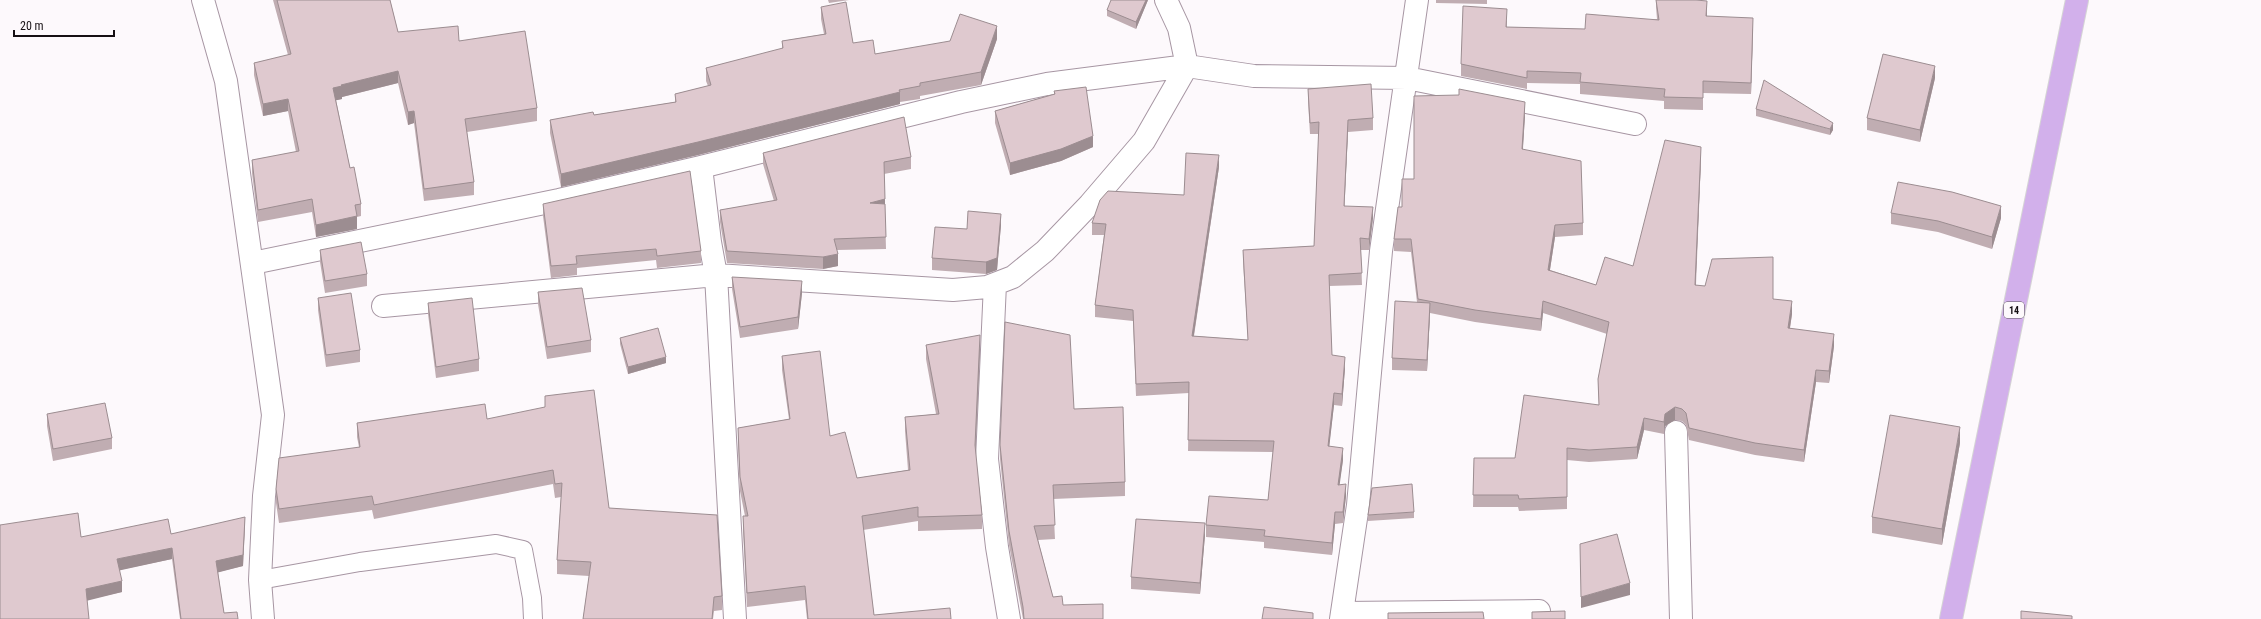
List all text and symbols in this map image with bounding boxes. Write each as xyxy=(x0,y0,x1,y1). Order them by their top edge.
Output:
scale bar xyxy=(14,12,114,38)
text: 20 m xyxy=(20,19,44,33)
road number: 14 xyxy=(2004,302,2024,318)

